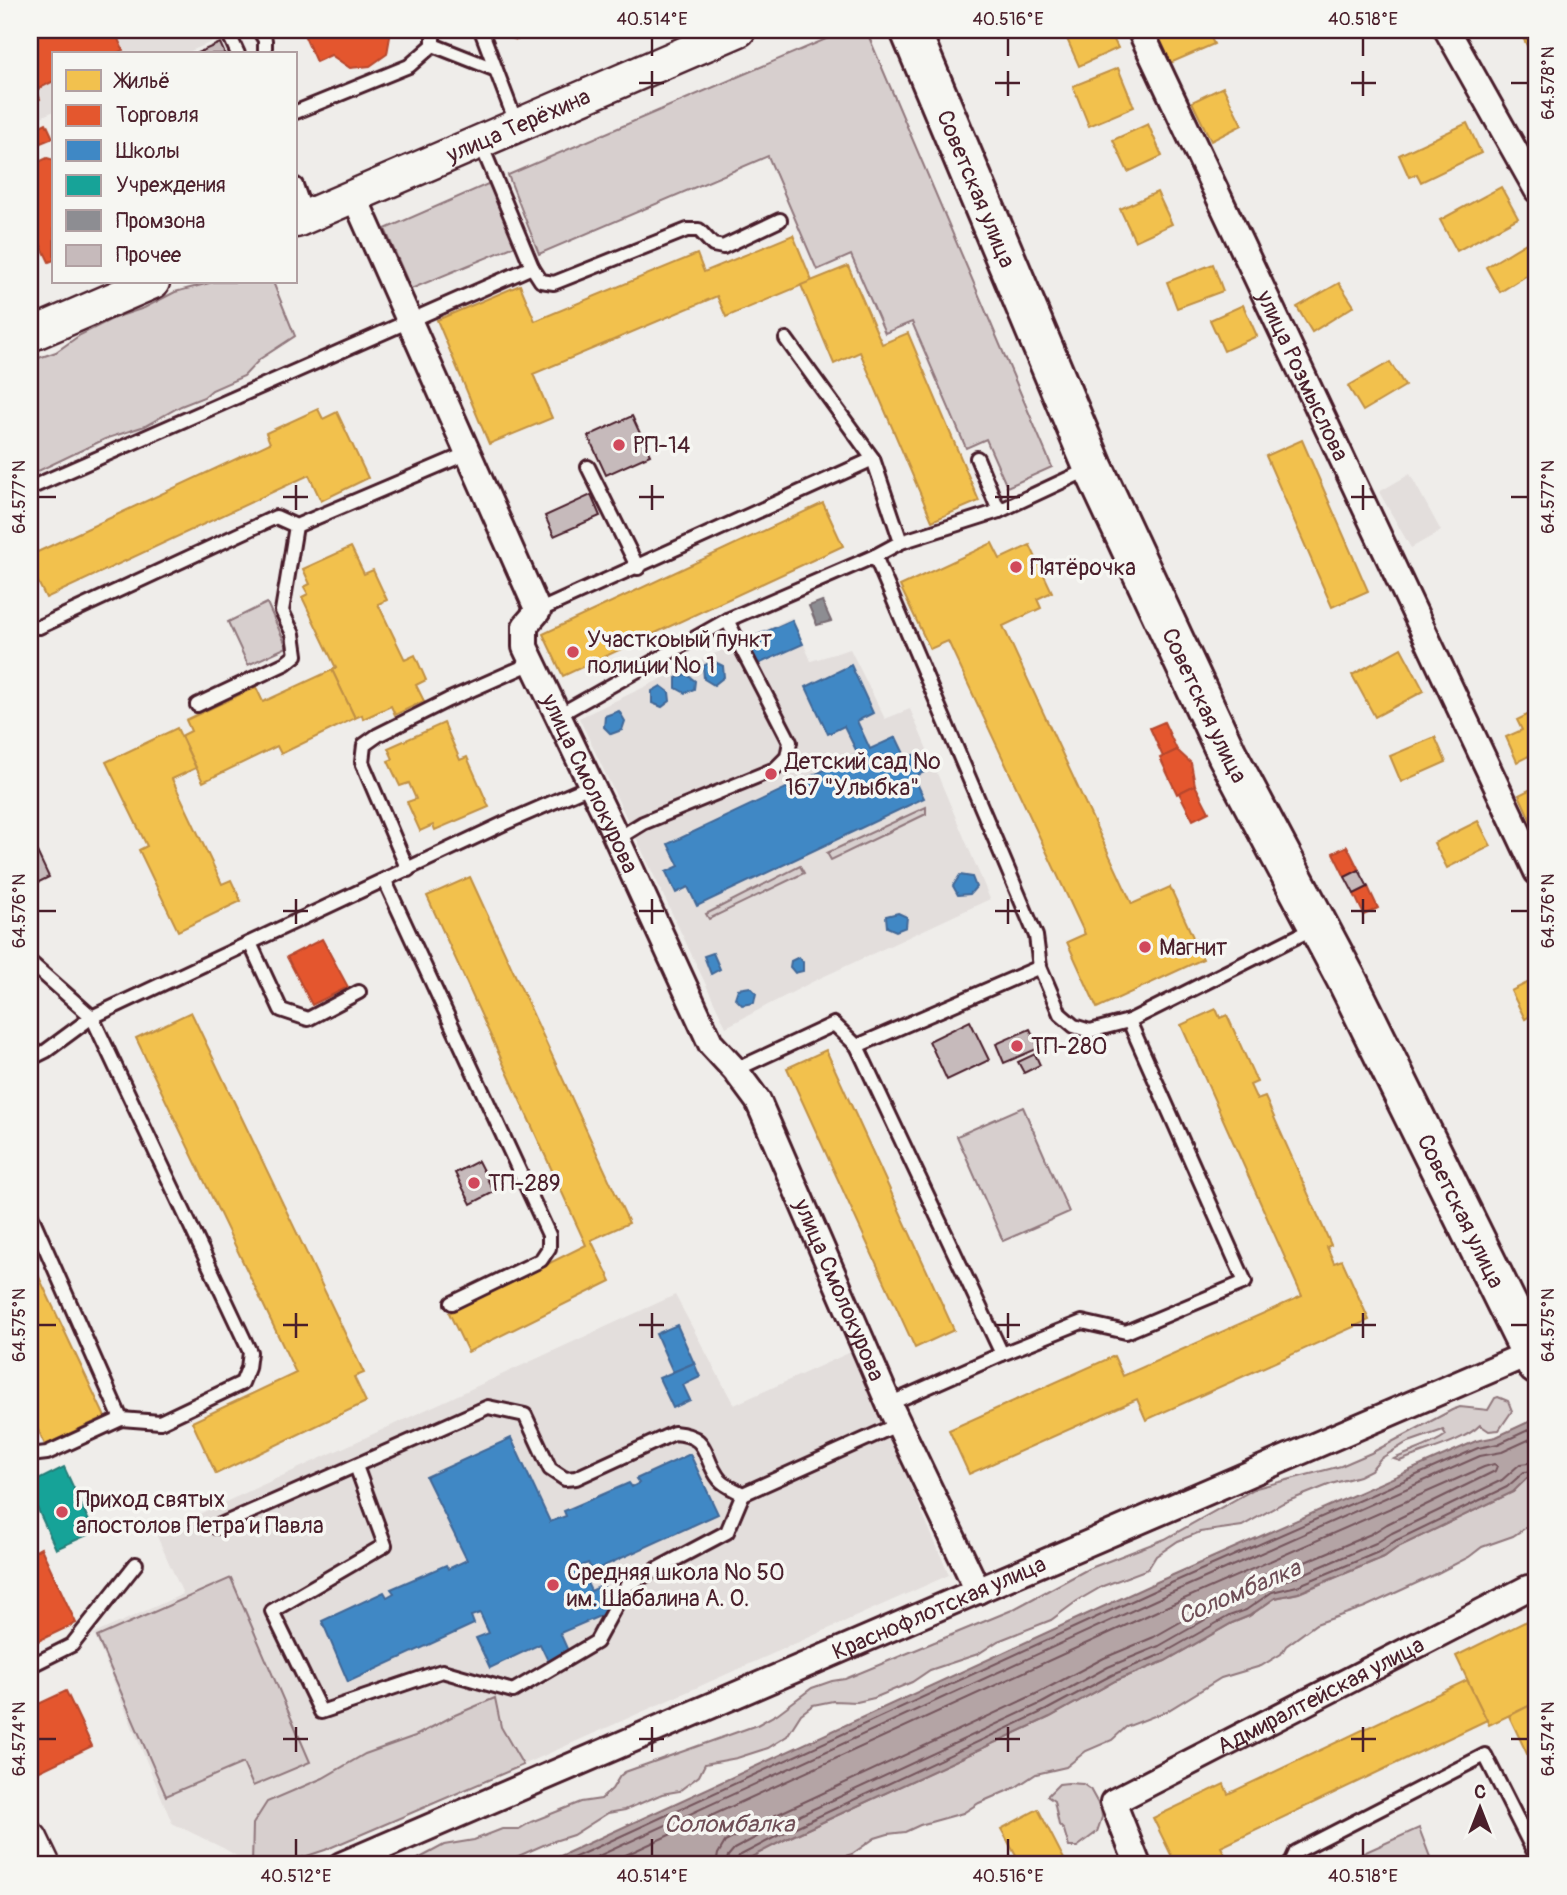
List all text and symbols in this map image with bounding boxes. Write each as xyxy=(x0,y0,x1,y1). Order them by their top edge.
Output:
text: 40.514°E xyxy=(616,8,688,31)
text: 40.516°E xyxy=(972,8,1044,31)
text: 40.518°E xyxy=(1328,8,1398,31)
text: 64.578°N xyxy=(1537,46,1560,120)
legend xyxy=(52,52,298,284)
text: Жильё xyxy=(113,68,170,95)
street label: улица Терёхина xyxy=(441,82,595,170)
text: Торговля xyxy=(116,102,199,129)
street label: Советская улица xyxy=(930,106,1022,272)
text: Школы xyxy=(116,138,180,165)
text: Учреждения xyxy=(116,172,226,199)
text: Промзона xyxy=(116,208,205,235)
text: Прочее xyxy=(116,242,182,269)
street label: улица Розмыслова xyxy=(1249,285,1355,466)
place label: РП-14 xyxy=(633,431,690,460)
marker: РП-14 xyxy=(611,437,627,453)
text: 64.577°N xyxy=(8,460,31,534)
text: 64.577°N xyxy=(1537,460,1560,534)
place label: Пятёрочка xyxy=(1030,553,1136,582)
marker: Пятёрочка xyxy=(1008,559,1024,575)
street label: Советская улица xyxy=(1155,623,1254,788)
place label: Участкоыый пункт полиции № 1 xyxy=(587,625,773,680)
marker: Участкоыый пункт полиции № 1 xyxy=(565,644,581,660)
street label: улица Смолокурова xyxy=(534,688,645,878)
place label: Детский сад № 167 "Улыбка" xyxy=(784,747,941,802)
marker: Детский сад № 167 "Улыбка" xyxy=(763,766,779,782)
text: 64.576°N xyxy=(8,874,31,948)
text: 64.576°N xyxy=(1537,874,1560,948)
place label: Магнит xyxy=(1159,933,1228,962)
marker: Магнит xyxy=(1137,939,1153,955)
place label: ТП-280 xyxy=(1031,1032,1108,1061)
marker: ТП-280 xyxy=(1009,1038,1025,1054)
street label: Советская улица xyxy=(1410,1129,1511,1293)
place label: ТП-289 xyxy=(488,1169,561,1198)
marker: ТП-289 xyxy=(466,1175,482,1191)
street label: улица Смолокурова xyxy=(787,1194,891,1386)
text: 64.575°N xyxy=(8,1288,31,1362)
text: 64.575°N xyxy=(1537,1288,1560,1362)
place label: Приход святых апостолов Петра и Павла xyxy=(76,1485,324,1540)
marker: Приход святых апостолов Петра и Павла xyxy=(54,1504,70,1520)
street label: Краснофлотская улица xyxy=(828,1549,1050,1667)
water label: Соломбалка xyxy=(1174,1553,1306,1631)
place label: Средняя школа № 50 им. Шабалина А. О. xyxy=(567,1558,785,1613)
marker: Средняя школа № 50 им. Шабалина А. О. xyxy=(545,1577,561,1593)
street label: Адмиралтейская улица xyxy=(1212,1630,1429,1761)
text: 64.574°N xyxy=(8,1702,31,1776)
text: 64.574°N xyxy=(1537,1702,1560,1776)
north arrow xyxy=(1444,1772,1514,1842)
text: С xyxy=(1474,1780,1486,1804)
water label: Соломбалка xyxy=(664,1810,796,1839)
text: 40.512°E xyxy=(261,1865,331,1888)
text: 40.514°E xyxy=(616,1865,688,1888)
text: 40.516°E xyxy=(972,1865,1044,1888)
text: 40.518°E xyxy=(1328,1865,1398,1888)

